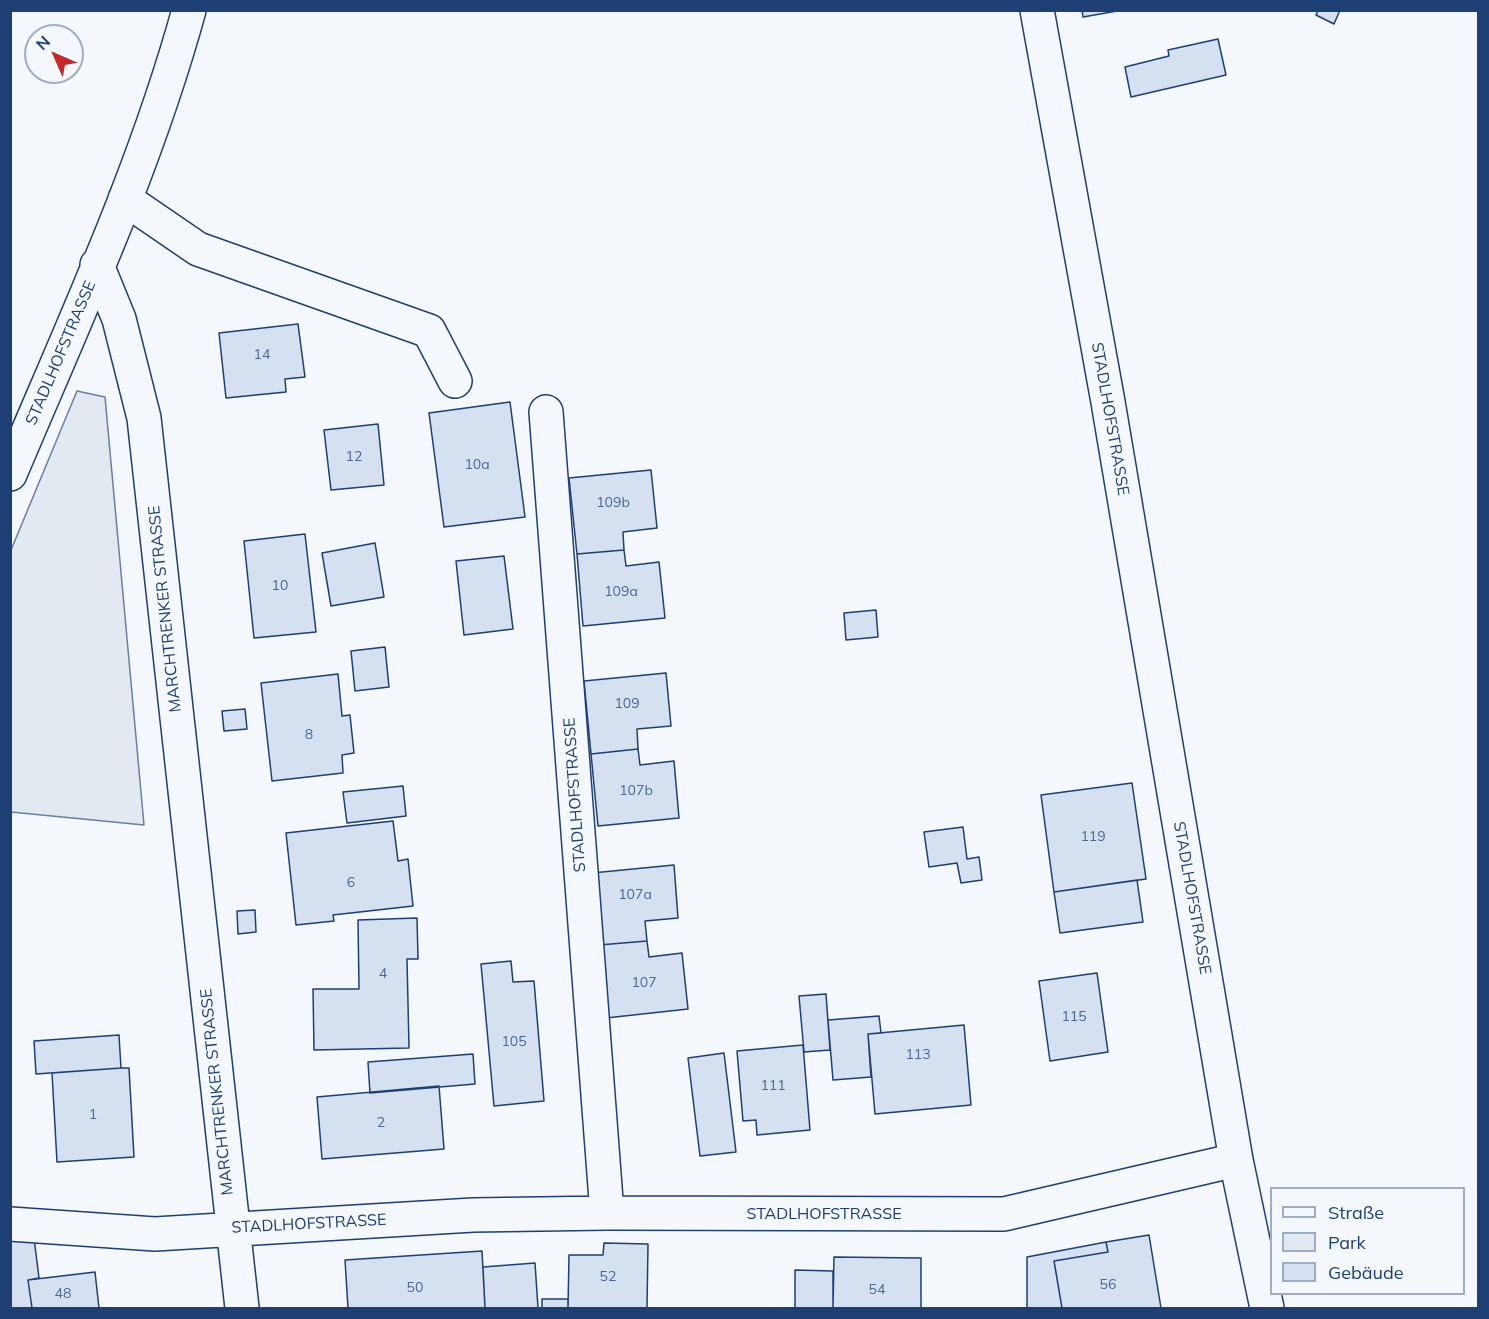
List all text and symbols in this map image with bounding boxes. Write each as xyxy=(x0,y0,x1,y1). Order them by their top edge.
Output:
north arrow xyxy=(24,24,84,84)
text: N xyxy=(31,31,54,54)
street label: STADLHOFSTRASSE xyxy=(22,278,100,428)
street label: STADLHOFSTRASSE xyxy=(1087,341,1133,497)
house number: 14 xyxy=(254,347,270,363)
house number: 12 xyxy=(346,449,362,465)
house number: 10a xyxy=(464,457,490,473)
house number: 109b xyxy=(596,495,630,511)
street label: MARCHTRENKER STRASSE xyxy=(145,505,185,713)
house number: 10 xyxy=(272,578,288,594)
house number: 109a xyxy=(604,584,638,600)
house number: 109 xyxy=(614,696,640,712)
street label: STADLHOFSTRASSE xyxy=(560,717,590,873)
house number: 8 xyxy=(305,727,313,743)
house number: 107b xyxy=(619,783,653,799)
street label: STADLHOFSTRASSE xyxy=(1169,820,1215,976)
house number: 119 xyxy=(1080,829,1106,845)
house number: 6 xyxy=(347,875,355,891)
house number: 107a xyxy=(618,887,652,903)
house number: 4 xyxy=(379,966,387,982)
house number: 107 xyxy=(631,975,657,991)
street label: MARCHTRENKER STRASSE xyxy=(197,988,237,1196)
house number: 115 xyxy=(1061,1009,1087,1025)
house number: 105 xyxy=(501,1034,527,1050)
house number: 113 xyxy=(905,1047,931,1063)
house number: 111 xyxy=(760,1078,786,1094)
house number: 1 xyxy=(89,1107,97,1123)
house number: 2 xyxy=(377,1115,385,1131)
legend xyxy=(1270,1187,1465,1295)
text: Straße xyxy=(1328,1201,1384,1224)
street label: STADLHOFSTRASSE xyxy=(746,1204,902,1224)
street label: STADLHOFSTRASSE xyxy=(231,1210,387,1238)
text: Park xyxy=(1328,1231,1366,1254)
text: Gebäude xyxy=(1328,1261,1404,1284)
house number: 52 xyxy=(600,1269,616,1285)
house number: 56 xyxy=(1100,1277,1116,1293)
house number: 50 xyxy=(407,1280,423,1296)
house number: 54 xyxy=(869,1282,885,1298)
house number: 48 xyxy=(55,1286,71,1302)

